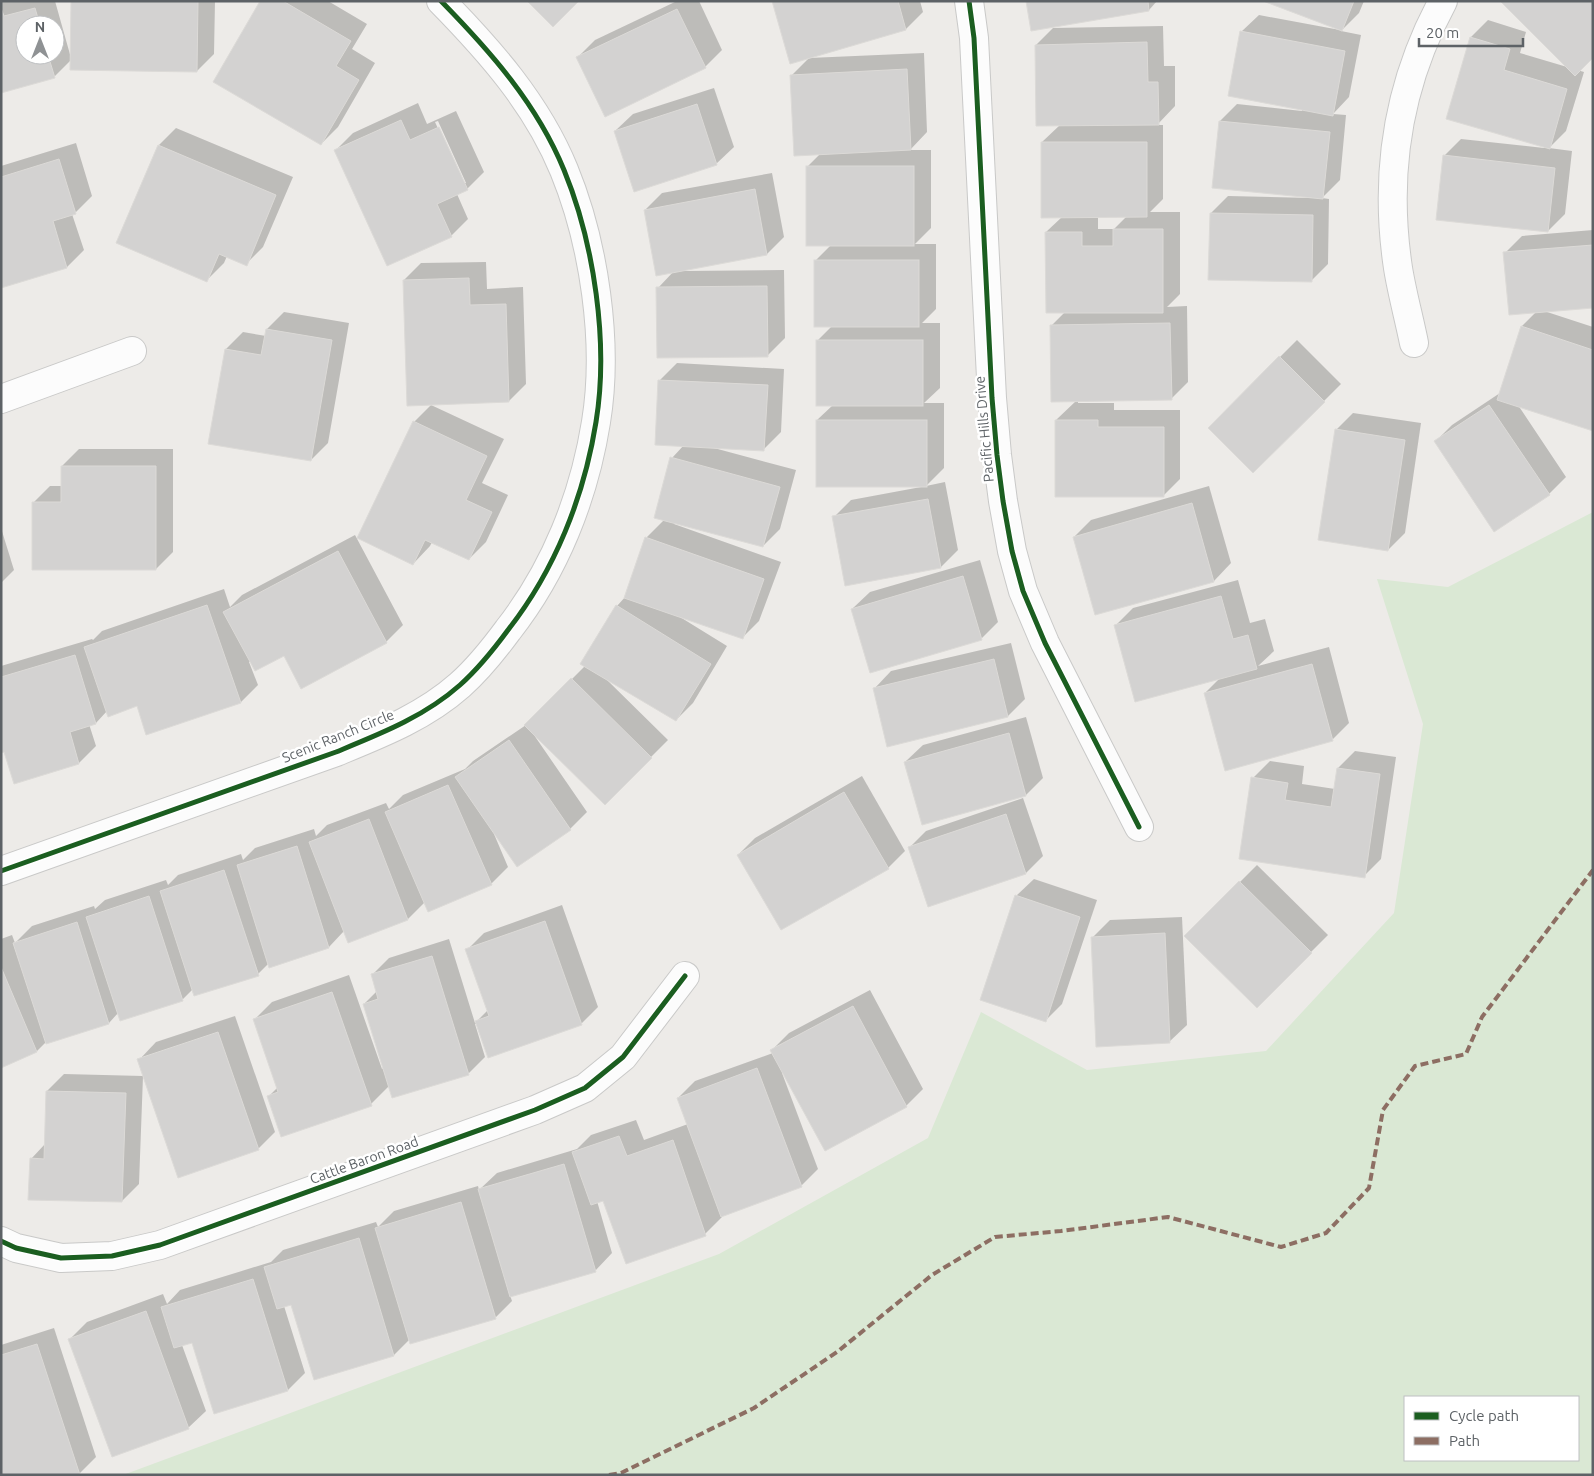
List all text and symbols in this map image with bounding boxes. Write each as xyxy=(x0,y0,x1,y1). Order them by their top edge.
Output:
north arrow xyxy=(15,15,65,65)
scale bar xyxy=(1419,15,1523,47)
text: N xyxy=(35,19,45,35)
text: 20 m xyxy=(1426,24,1459,41)
street label: Pacific Hills Drive xyxy=(971,375,997,483)
street label: Scenic Ranch Circle xyxy=(280,706,396,766)
street label: Cattle Baron Road xyxy=(307,1133,421,1187)
legend xyxy=(1404,1396,1579,1461)
text: Cycle path xyxy=(1449,1407,1519,1424)
text: Path xyxy=(1449,1432,1480,1449)

